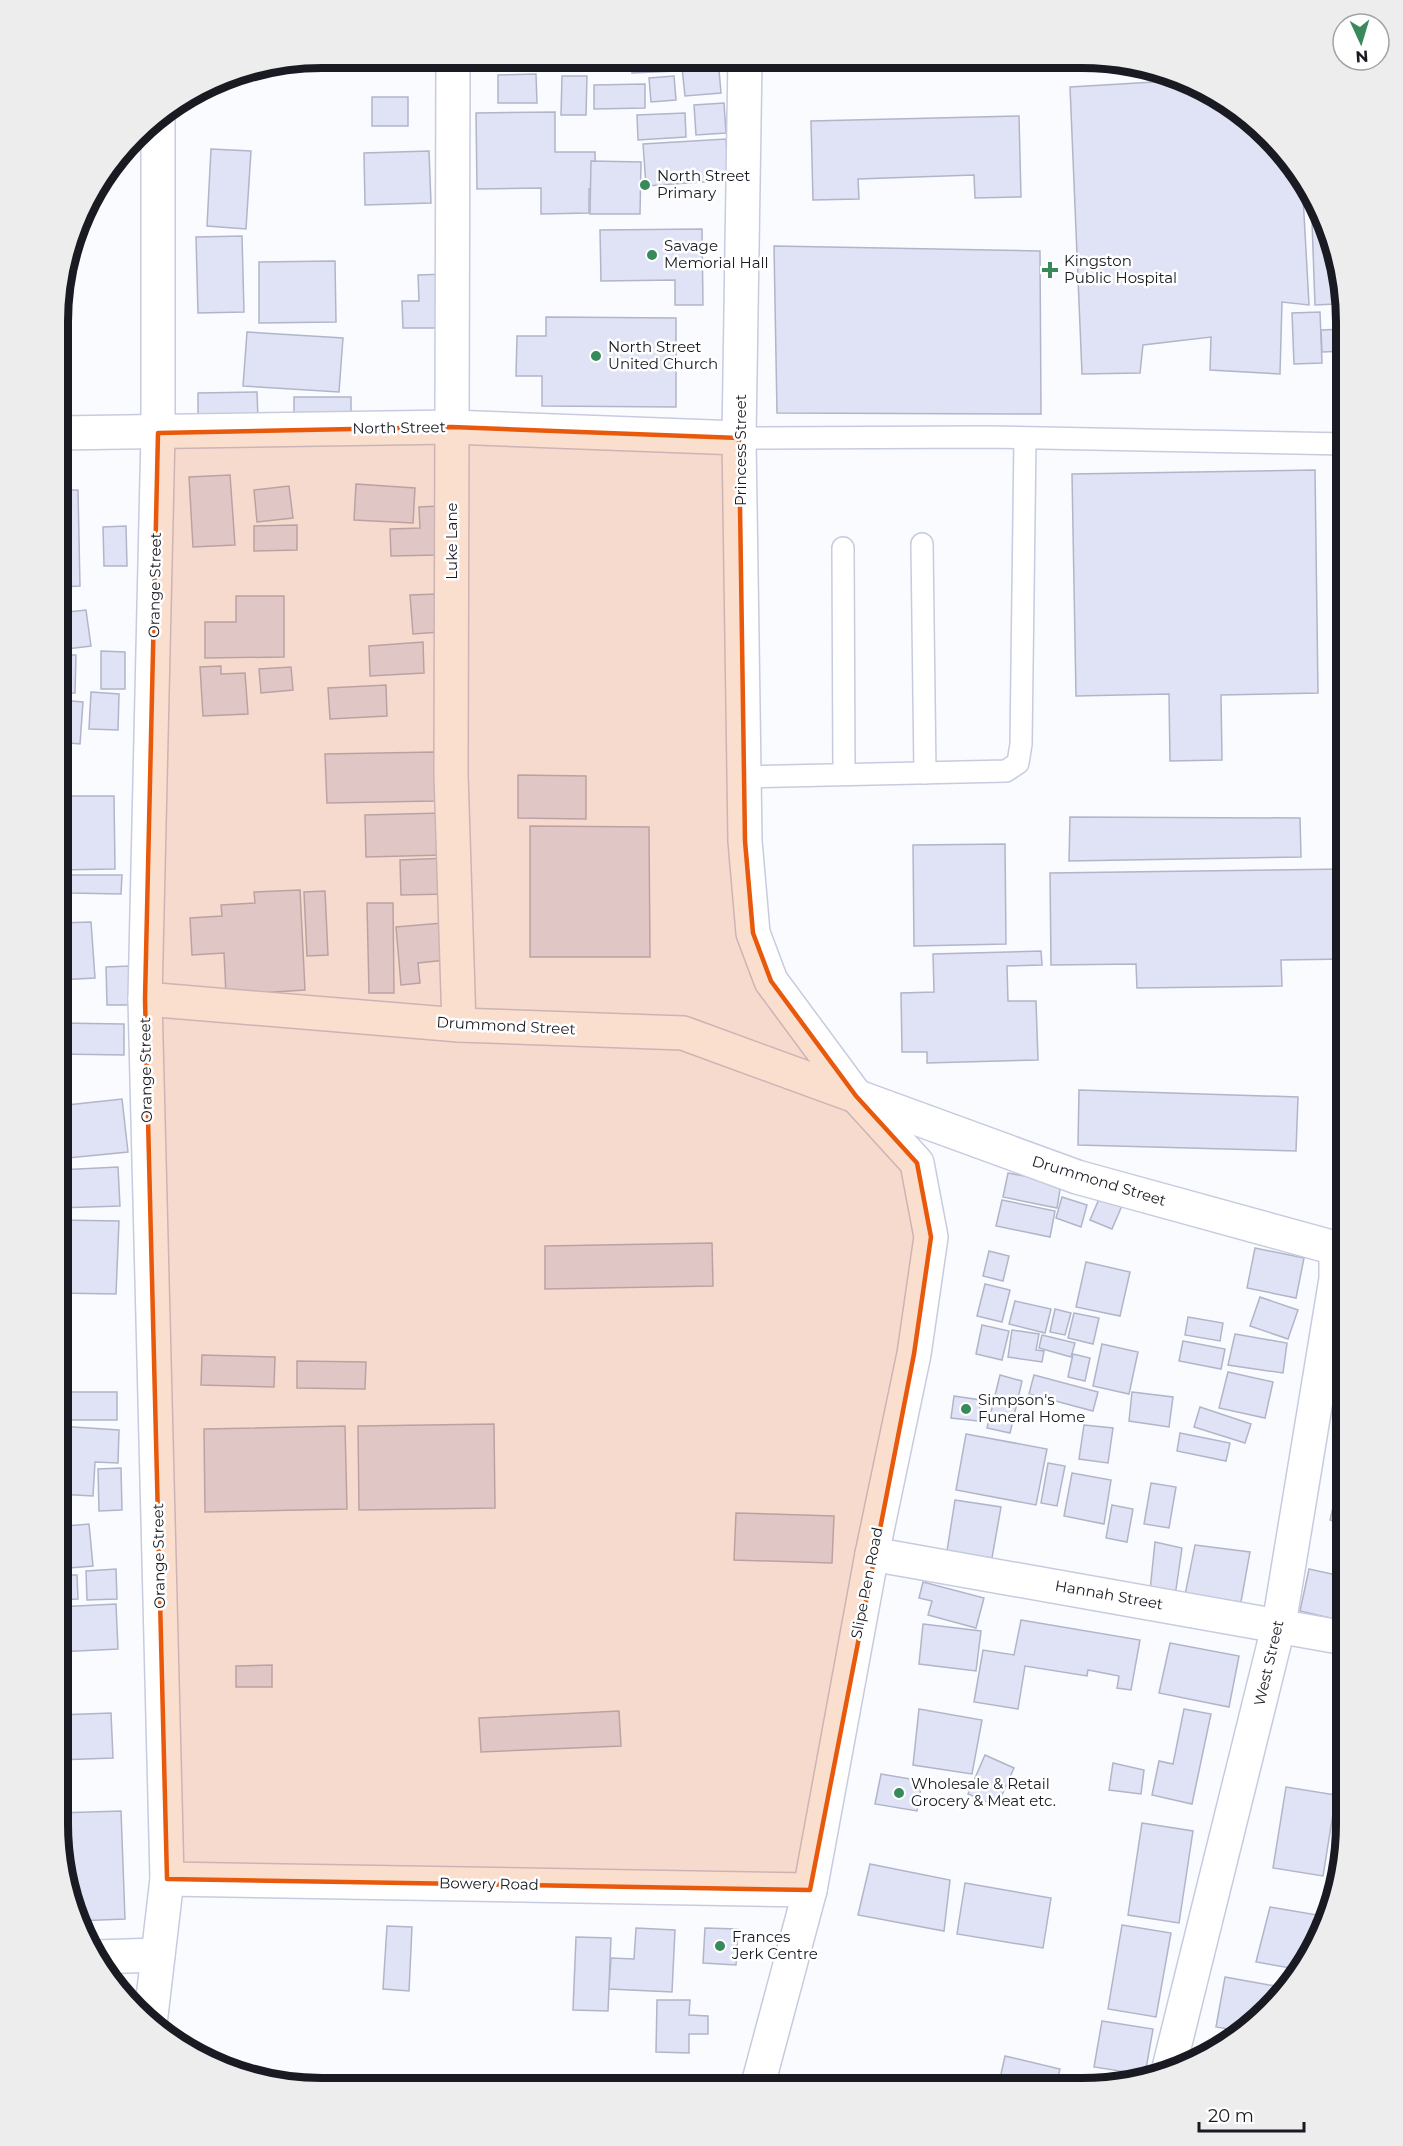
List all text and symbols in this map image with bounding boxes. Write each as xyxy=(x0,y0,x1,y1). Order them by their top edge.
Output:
north arrow xyxy=(1331,12,1391,72)
text: N xyxy=(1355,47,1369,66)
place label: North Street Primary xyxy=(657,166,750,202)
marker: North Street Primary xyxy=(638,178,652,192)
place label: Savage Memorial Hall xyxy=(664,236,769,272)
marker: Savage Memorial Hall xyxy=(645,248,659,262)
place label: Kingston Public Hospital xyxy=(1064,251,1177,287)
marker: Kingston Public Hospital xyxy=(1041,261,1059,279)
place label: North Street United Church xyxy=(608,337,718,373)
marker: North Street United Church xyxy=(589,349,603,363)
street label: Princess Street xyxy=(731,394,750,506)
street label: North Street xyxy=(352,417,446,438)
street label: Luke Lane xyxy=(442,502,461,580)
street label: Orange Street xyxy=(144,532,165,638)
street label: Drummond Street xyxy=(436,1012,576,1039)
street label: Orange Street xyxy=(135,1017,156,1123)
street label: Drummond Street xyxy=(1030,1151,1169,1210)
place label: Simpson's Funeral Home xyxy=(978,1390,1085,1426)
marker: Simpson's Funeral Home xyxy=(959,1402,973,1416)
street label: Orange Street xyxy=(148,1503,169,1609)
street label: Slipe Pen Road xyxy=(846,1525,887,1640)
street label: Hannah Street xyxy=(1053,1576,1165,1613)
street label: West Street xyxy=(1249,1618,1288,1708)
place label: Wholesale & Retail Grocery & Meat etc. xyxy=(911,1774,1056,1810)
marker: Wholesale & Retail Grocery & Meat etc. xyxy=(892,1786,906,1800)
street label: Bowery Road xyxy=(439,1873,539,1894)
place label: Frances Jerk Centre xyxy=(731,1927,818,1963)
marker: Frances Jerk Centre xyxy=(713,1939,727,1953)
scale bar xyxy=(1199,2095,1304,2133)
text: 20 m xyxy=(1208,2105,1254,2127)

